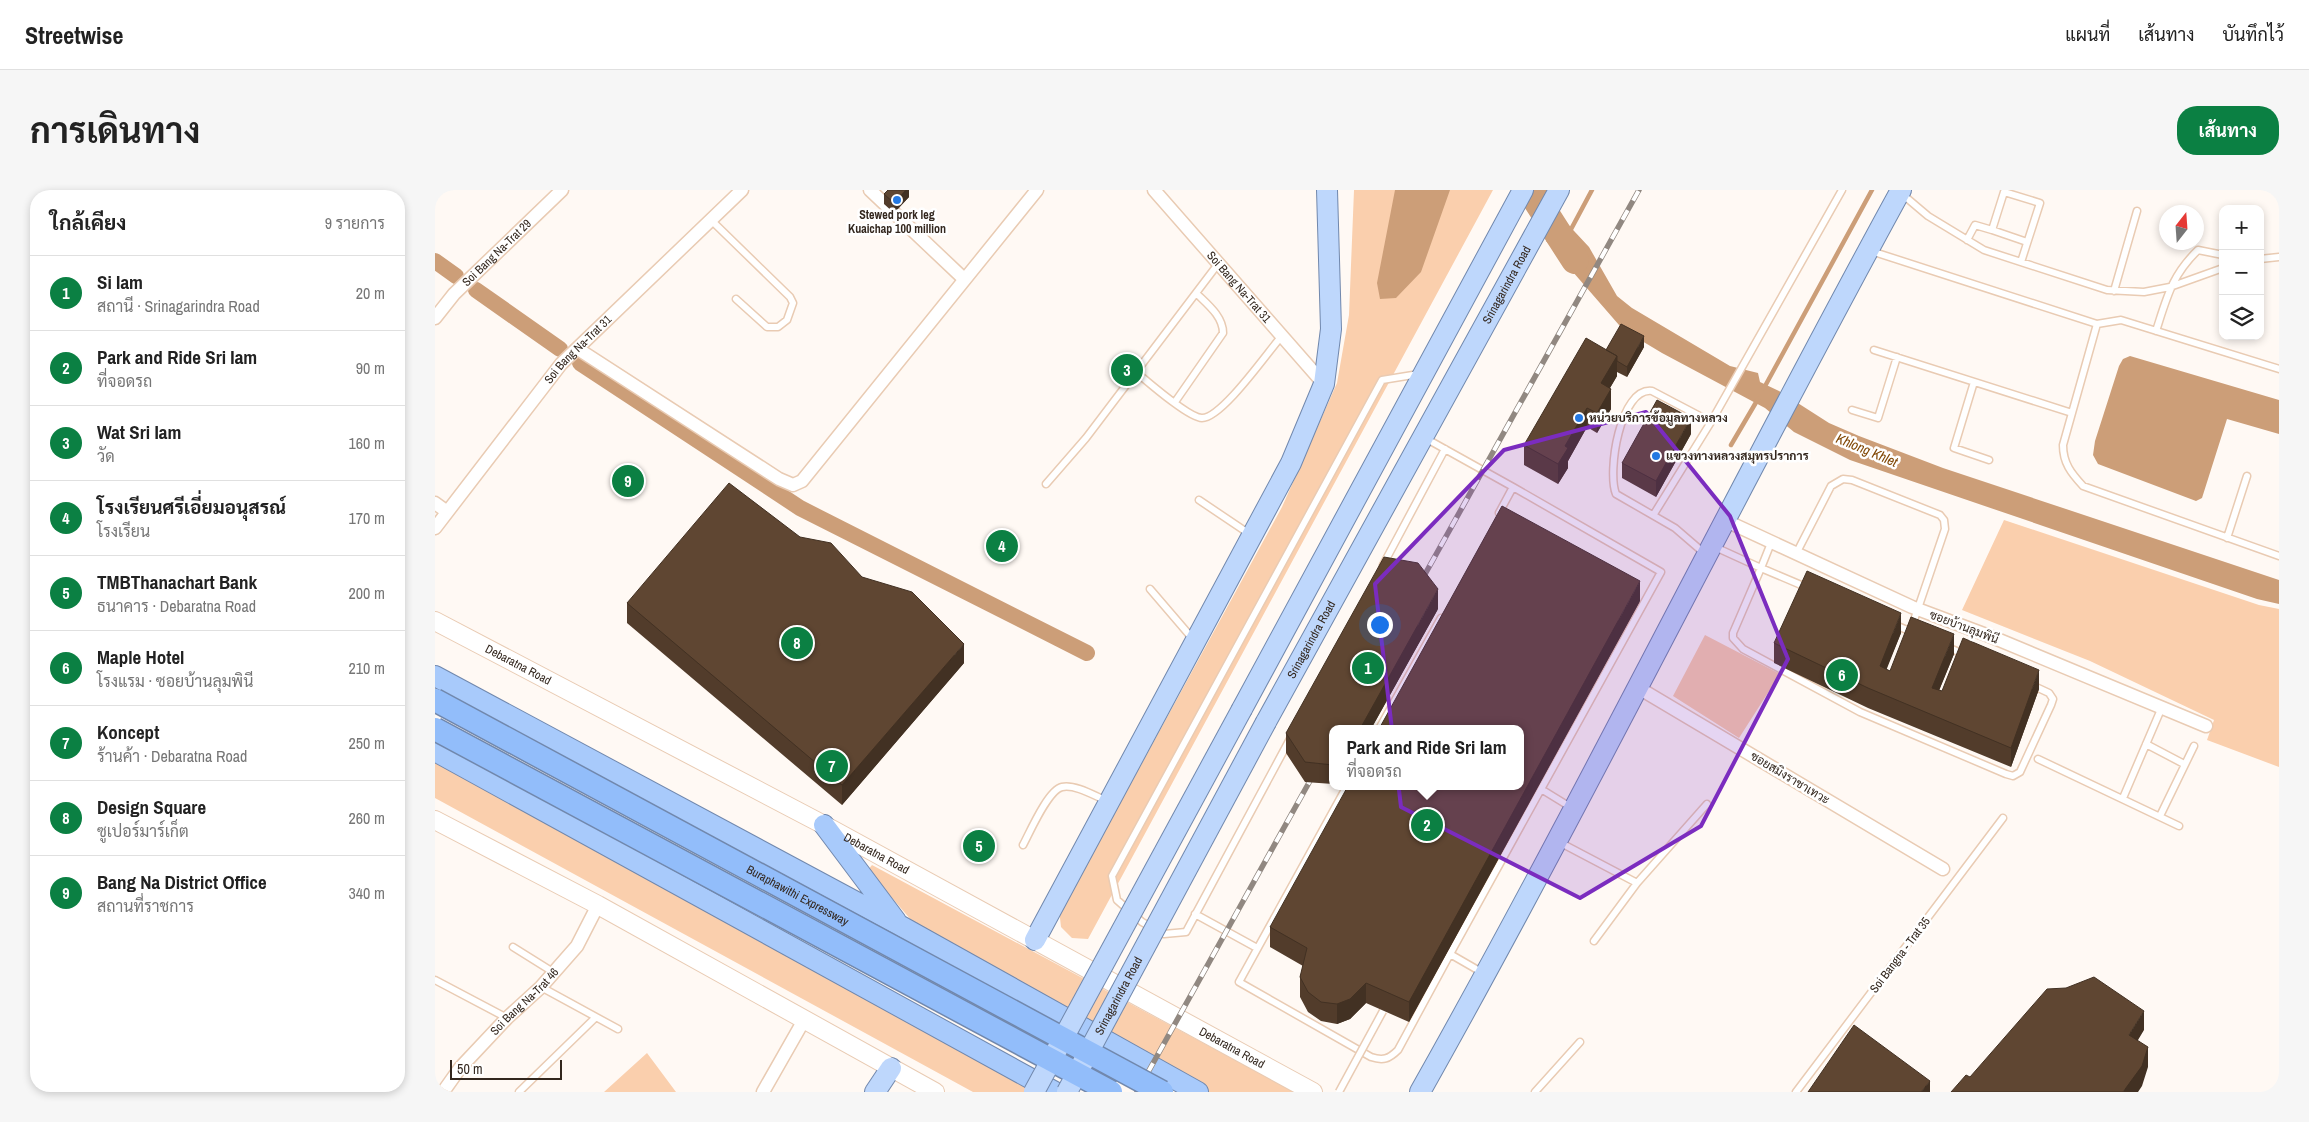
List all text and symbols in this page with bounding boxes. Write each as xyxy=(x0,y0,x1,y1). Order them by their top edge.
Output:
text: Streetwise xyxy=(25,19,123,51)
text: แผนที่ xyxy=(2065,22,2110,47)
text: เส้นทาง xyxy=(2138,22,2194,47)
text: บันทึกไว้ xyxy=(2222,22,2284,47)
button: เส้นทาง xyxy=(2177,106,2279,155)
text: การเดินทาง xyxy=(30,107,200,154)
marker: Stewed pork leg Kuaichap 100 million xyxy=(891,194,903,206)
north arrow xyxy=(2159,205,2204,250)
map controls xyxy=(2219,205,2264,340)
button: + xyxy=(2219,205,2264,250)
place label: Stewed pork leg Kuaichap 100 million xyxy=(848,207,946,237)
text: ใกล้เคียง xyxy=(50,208,126,237)
text: 9 รายการ xyxy=(325,212,385,234)
street label: Soi Bang Na-Trat 29 xyxy=(459,216,535,290)
street label: Srinagarindra Road xyxy=(1479,243,1535,327)
street label: Soi Bang Na-Trat 31 xyxy=(1203,248,1275,327)
button: − xyxy=(2219,250,2264,295)
text: Si Iam xyxy=(97,269,143,295)
text: 1 xyxy=(62,282,70,304)
text: 20 m xyxy=(356,282,385,304)
text: สถานี · Srinagarindra Road xyxy=(97,295,260,317)
button: layers xyxy=(2219,295,2264,340)
street label: Soi Bang Na-Trat 31 xyxy=(541,311,615,387)
text: Park and Ride Sri Iam xyxy=(97,344,257,370)
pin: 3 xyxy=(1111,351,1143,389)
text: 2 xyxy=(62,357,70,379)
text: 90 m xyxy=(356,357,385,379)
text: ที่จอดรถ xyxy=(97,370,152,392)
place label: หน่วยบริการข้อมูลทางหลวง xyxy=(1589,410,1728,426)
marker: หน่วยบริการข้อมูลทางหลวง xyxy=(1573,412,1585,424)
text: Wat Sri Iam xyxy=(97,419,181,445)
water label: Khlong Khlet xyxy=(1834,429,1901,471)
text: 3 xyxy=(62,432,70,454)
text: 160 m xyxy=(349,432,385,454)
text: วัด xyxy=(97,445,115,467)
place label: แขวงทางหลวงสมุทรปราการ xyxy=(1666,448,1809,464)
marker: แขวงทางหลวงสมุทรปราการ xyxy=(1650,450,1662,462)
pin: 9 xyxy=(612,462,644,500)
text: โรงเรียนศรีเอี่ยมอนุสรณ์ xyxy=(97,494,286,520)
text: 4 xyxy=(62,507,70,529)
text: 170 m xyxy=(349,507,385,529)
text: โรงเรียน xyxy=(97,520,150,542)
pin: 4 xyxy=(986,527,1018,565)
text: TMBThanachart Bank xyxy=(97,569,257,595)
text: 5 xyxy=(62,582,70,604)
text: 200 m xyxy=(349,582,385,604)
text: ธนาคาร · Debaratna Road xyxy=(97,595,256,617)
street label: Srinagarindra Road xyxy=(1283,598,1339,681)
street label: ซอยบ้านลุมพินี xyxy=(1927,606,2001,649)
your location xyxy=(1367,612,1393,638)
pin: 8 xyxy=(781,624,813,662)
street label: Debaratna Road xyxy=(482,641,554,689)
text: Maple Hotel xyxy=(97,644,184,670)
pin: 1 xyxy=(1352,649,1384,687)
pin: 6 xyxy=(1826,656,1858,694)
text: 6 xyxy=(62,657,70,679)
text: 210 m xyxy=(349,657,385,679)
text: โรงแรม · ซอยบ้านลุมพินี xyxy=(97,670,253,692)
text: Koncept xyxy=(97,719,159,745)
popup xyxy=(1329,725,1524,790)
text: 7 xyxy=(62,732,70,754)
text: 250 m xyxy=(349,732,385,754)
text: Park and Ride Sri Iam xyxy=(1346,734,1507,760)
text: ร้านค้า · Debaratna Road xyxy=(97,745,247,767)
pin: 7 xyxy=(816,747,848,785)
street label: ซอยสมิงราชาเทวะ xyxy=(1747,748,1833,808)
text: ที่จอดรถ xyxy=(1346,760,1402,782)
text: Design Square xyxy=(97,794,206,820)
pin: 2 xyxy=(1411,806,1443,844)
text: 8 xyxy=(62,807,70,829)
text: 260 m xyxy=(349,807,385,829)
text: ซูเปอร์มาร์เก็ต xyxy=(97,820,189,842)
pin: 5 xyxy=(963,827,995,865)
street label: Debaratna Road xyxy=(841,829,912,878)
street label: Buraphawithi Expressway xyxy=(744,861,852,930)
text: Bang Na District Office xyxy=(97,869,267,895)
text: 9 xyxy=(62,882,70,904)
text: 340 m xyxy=(349,882,385,904)
text: สถานที่ราชการ xyxy=(97,895,194,917)
street label: Soi Bangna - Trat 35 xyxy=(1866,914,1934,996)
street label: Srinagarindra Road xyxy=(1091,954,1146,1038)
street label: Soi Bang Na-Trat 46 xyxy=(487,964,562,1039)
street label: Debaratna Road xyxy=(1196,1023,1267,1072)
scale bar xyxy=(450,1057,563,1080)
text: 50 m xyxy=(457,1060,483,1078)

